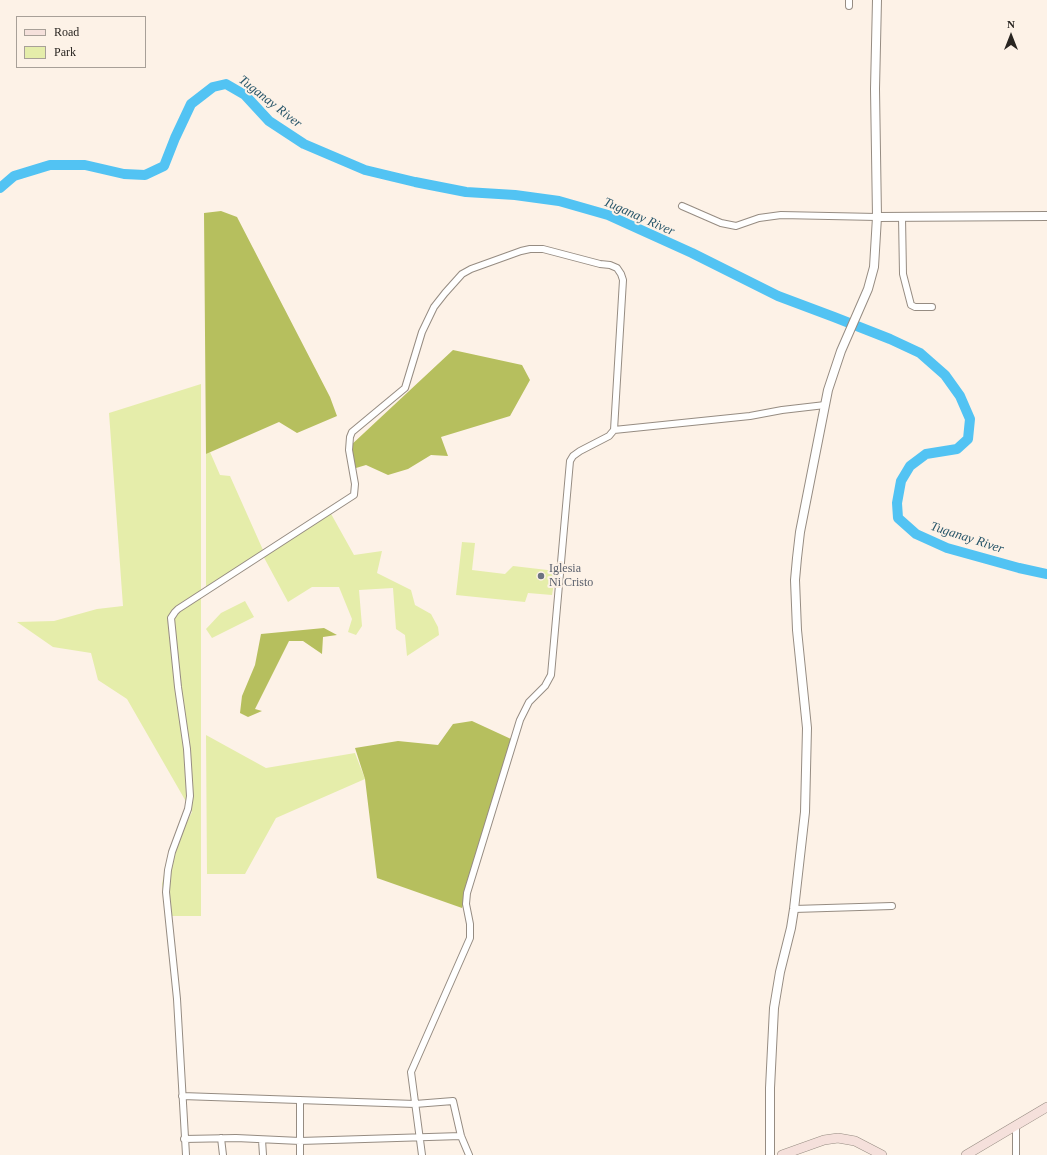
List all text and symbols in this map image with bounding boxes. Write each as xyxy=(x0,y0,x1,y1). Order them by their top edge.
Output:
legend xyxy=(16,16,146,68)
north arrow xyxy=(991,16,1031,56)
text: N xyxy=(1007,18,1015,30)
text: Road xyxy=(54,25,79,39)
text: Park xyxy=(54,45,76,59)
water label: Tuganay River xyxy=(235,72,305,132)
water label: Tuganay River xyxy=(601,194,677,240)
water label: Tuganay River xyxy=(928,519,1006,557)
place label: Iglesia Ni Cristo xyxy=(549,562,593,590)
marker: Iglesia Ni Cristo xyxy=(536,571,546,581)

